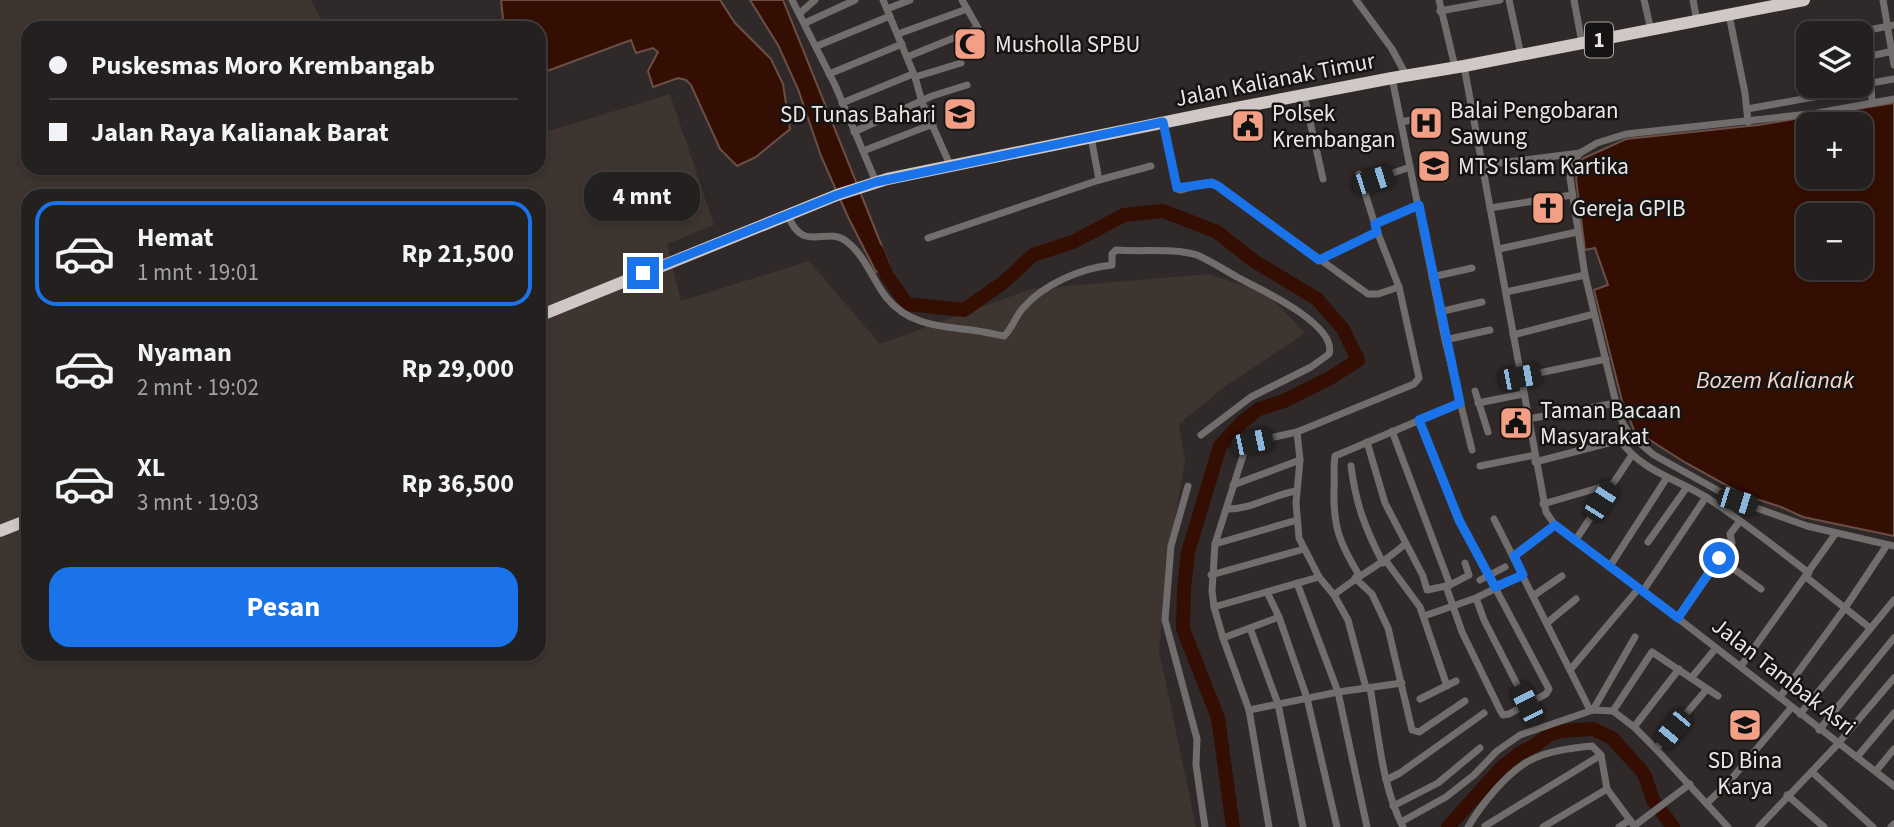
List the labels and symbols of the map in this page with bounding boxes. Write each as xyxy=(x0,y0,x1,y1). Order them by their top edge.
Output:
road number: 1 xyxy=(1585,22,1613,58)
mosque icon: Musholla SPBU xyxy=(951,25,989,63)
place label: Musholla SPBU xyxy=(995,28,1140,61)
street label: Jalan Kalianak Timur xyxy=(1172,44,1379,115)
place label: Balai Pengobaran Sawung xyxy=(1450,94,1619,153)
school or university icon: SD Tunas Bahari xyxy=(941,95,979,133)
place label: Polsek Krembangan xyxy=(1272,97,1396,156)
place label: SD Tunas Bahari xyxy=(780,98,936,131)
hospital icon: Balai Pengobaran Sawung xyxy=(1407,104,1445,142)
public building icon: Polsek Krembangan xyxy=(1229,107,1267,145)
school or university icon: MTS Islam Kartika xyxy=(1415,147,1453,185)
place label: MTS Islam Kartika xyxy=(1458,150,1629,183)
car xyxy=(1350,164,1397,196)
callout: 4 mnt xyxy=(585,172,701,220)
church icon: Gereja GPIB xyxy=(1529,189,1567,227)
place label: Gereja GPIB xyxy=(1572,192,1685,225)
route end xyxy=(627,257,659,289)
car xyxy=(1498,363,1543,391)
water label: Bozem Kalianak xyxy=(1696,363,1855,398)
place label: Taman Bacaan Masyarakat xyxy=(1540,394,1681,453)
public building icon: Taman Bacaan Masyarakat xyxy=(1497,404,1535,442)
car xyxy=(1230,427,1275,457)
car xyxy=(1581,478,1622,524)
car xyxy=(1714,485,1761,517)
route start xyxy=(1703,542,1735,574)
street label: Jalan Tambak Asri xyxy=(1705,610,1863,743)
car xyxy=(1509,681,1546,727)
car xyxy=(1652,706,1695,752)
school or university icon: SD Bina Karya xyxy=(1726,706,1764,744)
place label: SD Bina Karya xyxy=(1708,744,1782,803)

